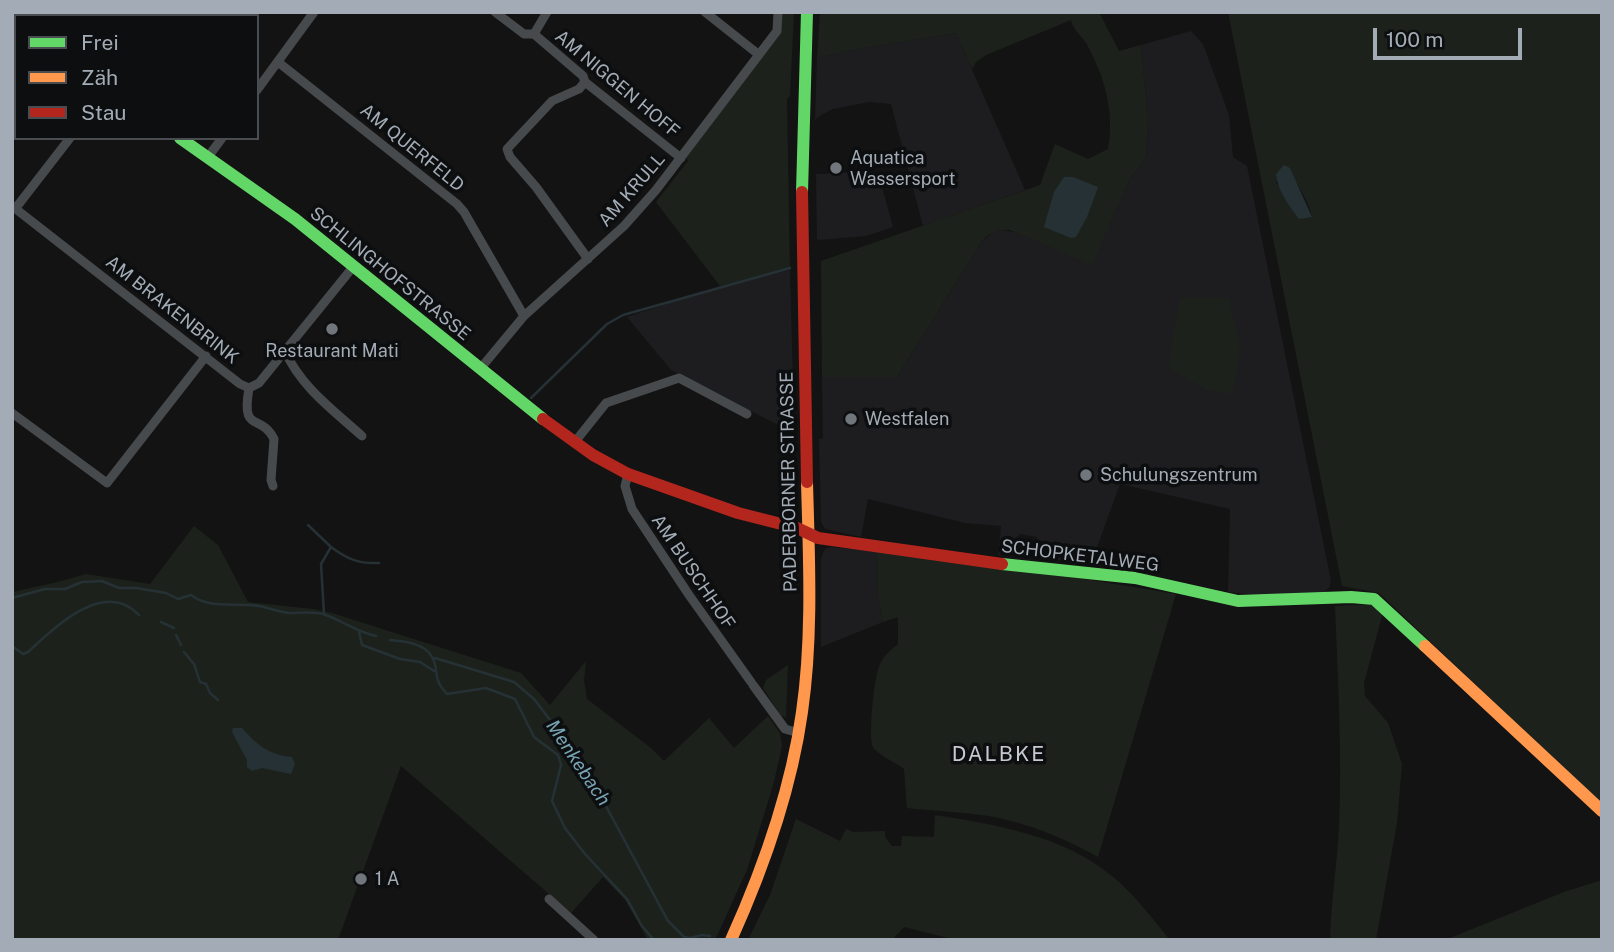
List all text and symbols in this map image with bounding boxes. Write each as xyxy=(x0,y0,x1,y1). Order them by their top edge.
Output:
legend xyxy=(14,14,259,140)
scale bar xyxy=(1376,14,1525,58)
street label: AM NIGGEN HOFF xyxy=(550,26,684,142)
text: 100 m xyxy=(1386,27,1443,52)
text: Frei xyxy=(81,30,119,55)
text: Zäh xyxy=(81,65,118,90)
text: Stau xyxy=(81,100,127,125)
street label: AM QUERFELD xyxy=(356,100,468,196)
place label: Aquatica Wassersport xyxy=(850,147,955,190)
street label: AM KRULL xyxy=(594,149,670,231)
marker: Aquatica Wassersport xyxy=(828,160,844,176)
street label: SCHLINGHOFSTRASSE xyxy=(305,203,475,345)
street label: AM BRAKENBRINK xyxy=(101,251,243,369)
marker: Restaurant Mati xyxy=(324,321,340,337)
place label: Restaurant Mati xyxy=(265,340,399,362)
street label: PADERBORNER STRASSE xyxy=(776,372,802,592)
place label: Westfalen xyxy=(865,408,949,430)
marker: Westfalen xyxy=(843,411,859,427)
place label: Schulungszentrum xyxy=(1100,464,1258,486)
marker: Schulungszentrum xyxy=(1078,467,1094,483)
street label: AM BUSCHHOF xyxy=(647,511,739,633)
street label: SCHOPKETALWEG xyxy=(1000,536,1160,576)
water label: Menkebach xyxy=(541,716,615,810)
district label: DALBKE xyxy=(952,742,1046,768)
place label: 1 A xyxy=(375,868,399,890)
marker: 1 A xyxy=(353,871,369,887)

